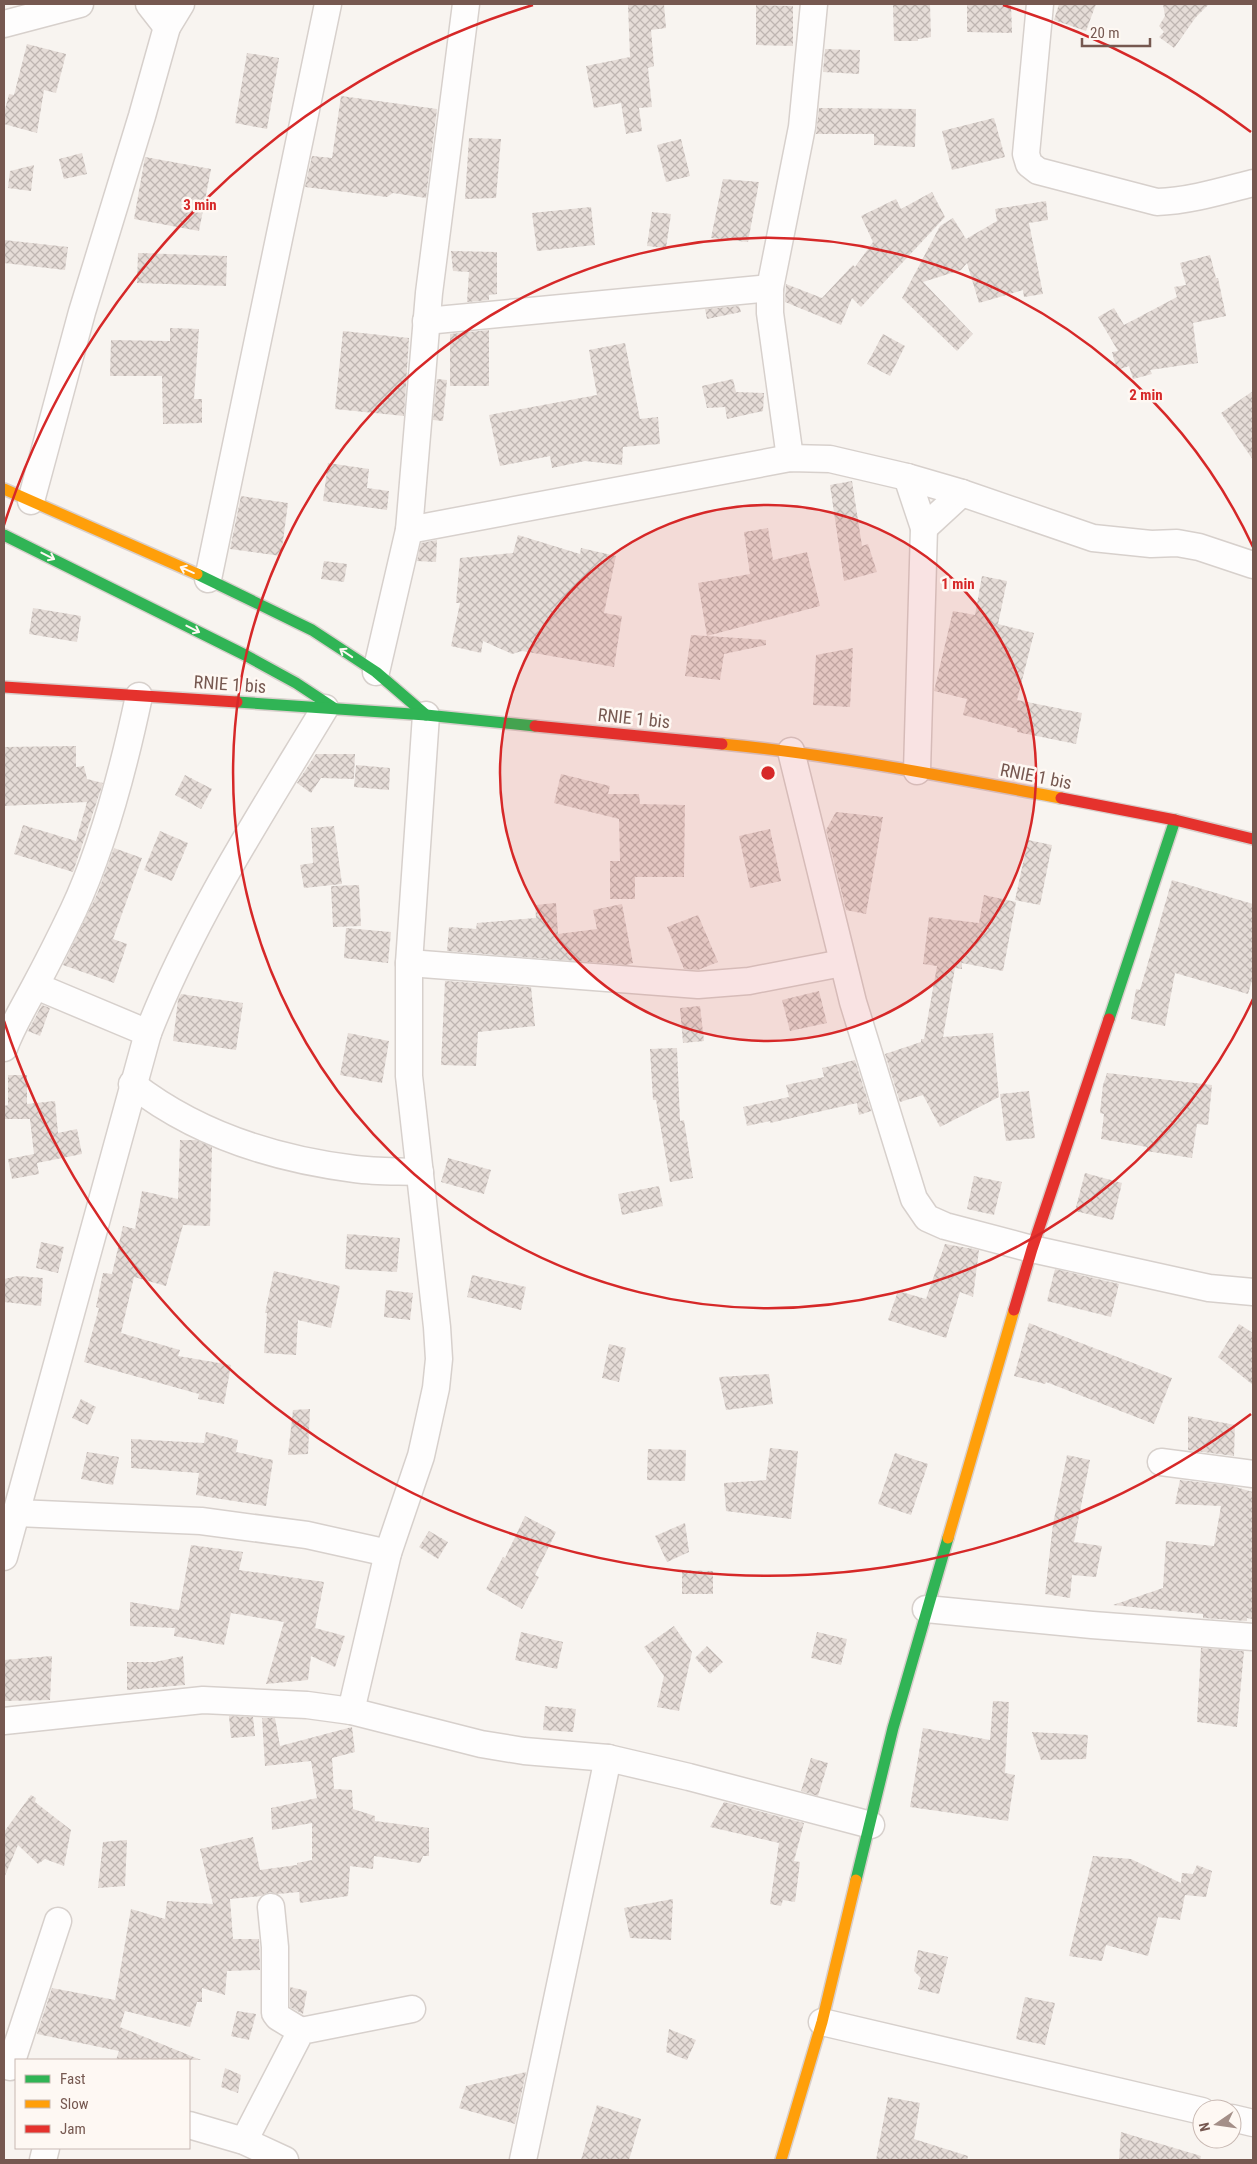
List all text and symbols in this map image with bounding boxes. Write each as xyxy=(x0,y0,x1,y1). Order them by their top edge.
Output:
scale bar xyxy=(1082,15,1150,47)
text: 20 m xyxy=(1090,24,1120,42)
text: 3 min xyxy=(183,196,217,214)
text: 2 min xyxy=(1129,386,1163,404)
one-way arrow xyxy=(40,552,55,561)
one-way arrow xyxy=(180,564,195,574)
text: 1 min xyxy=(941,575,975,593)
one-way arrow xyxy=(185,625,200,634)
one-way arrow xyxy=(340,647,354,657)
street label: RNIE 1 bis xyxy=(193,671,267,697)
street label: RNIE 1 bis xyxy=(597,704,671,732)
street label: RNIE 1 bis xyxy=(998,759,1074,793)
centre of rings xyxy=(759,764,777,782)
legend xyxy=(15,2059,190,2149)
text: Fast xyxy=(60,2070,85,2088)
text: Slow xyxy=(60,2095,89,2113)
north arrow xyxy=(1192,2099,1242,2149)
text: Jam xyxy=(60,2120,86,2138)
text: N xyxy=(1196,2121,1213,2133)

